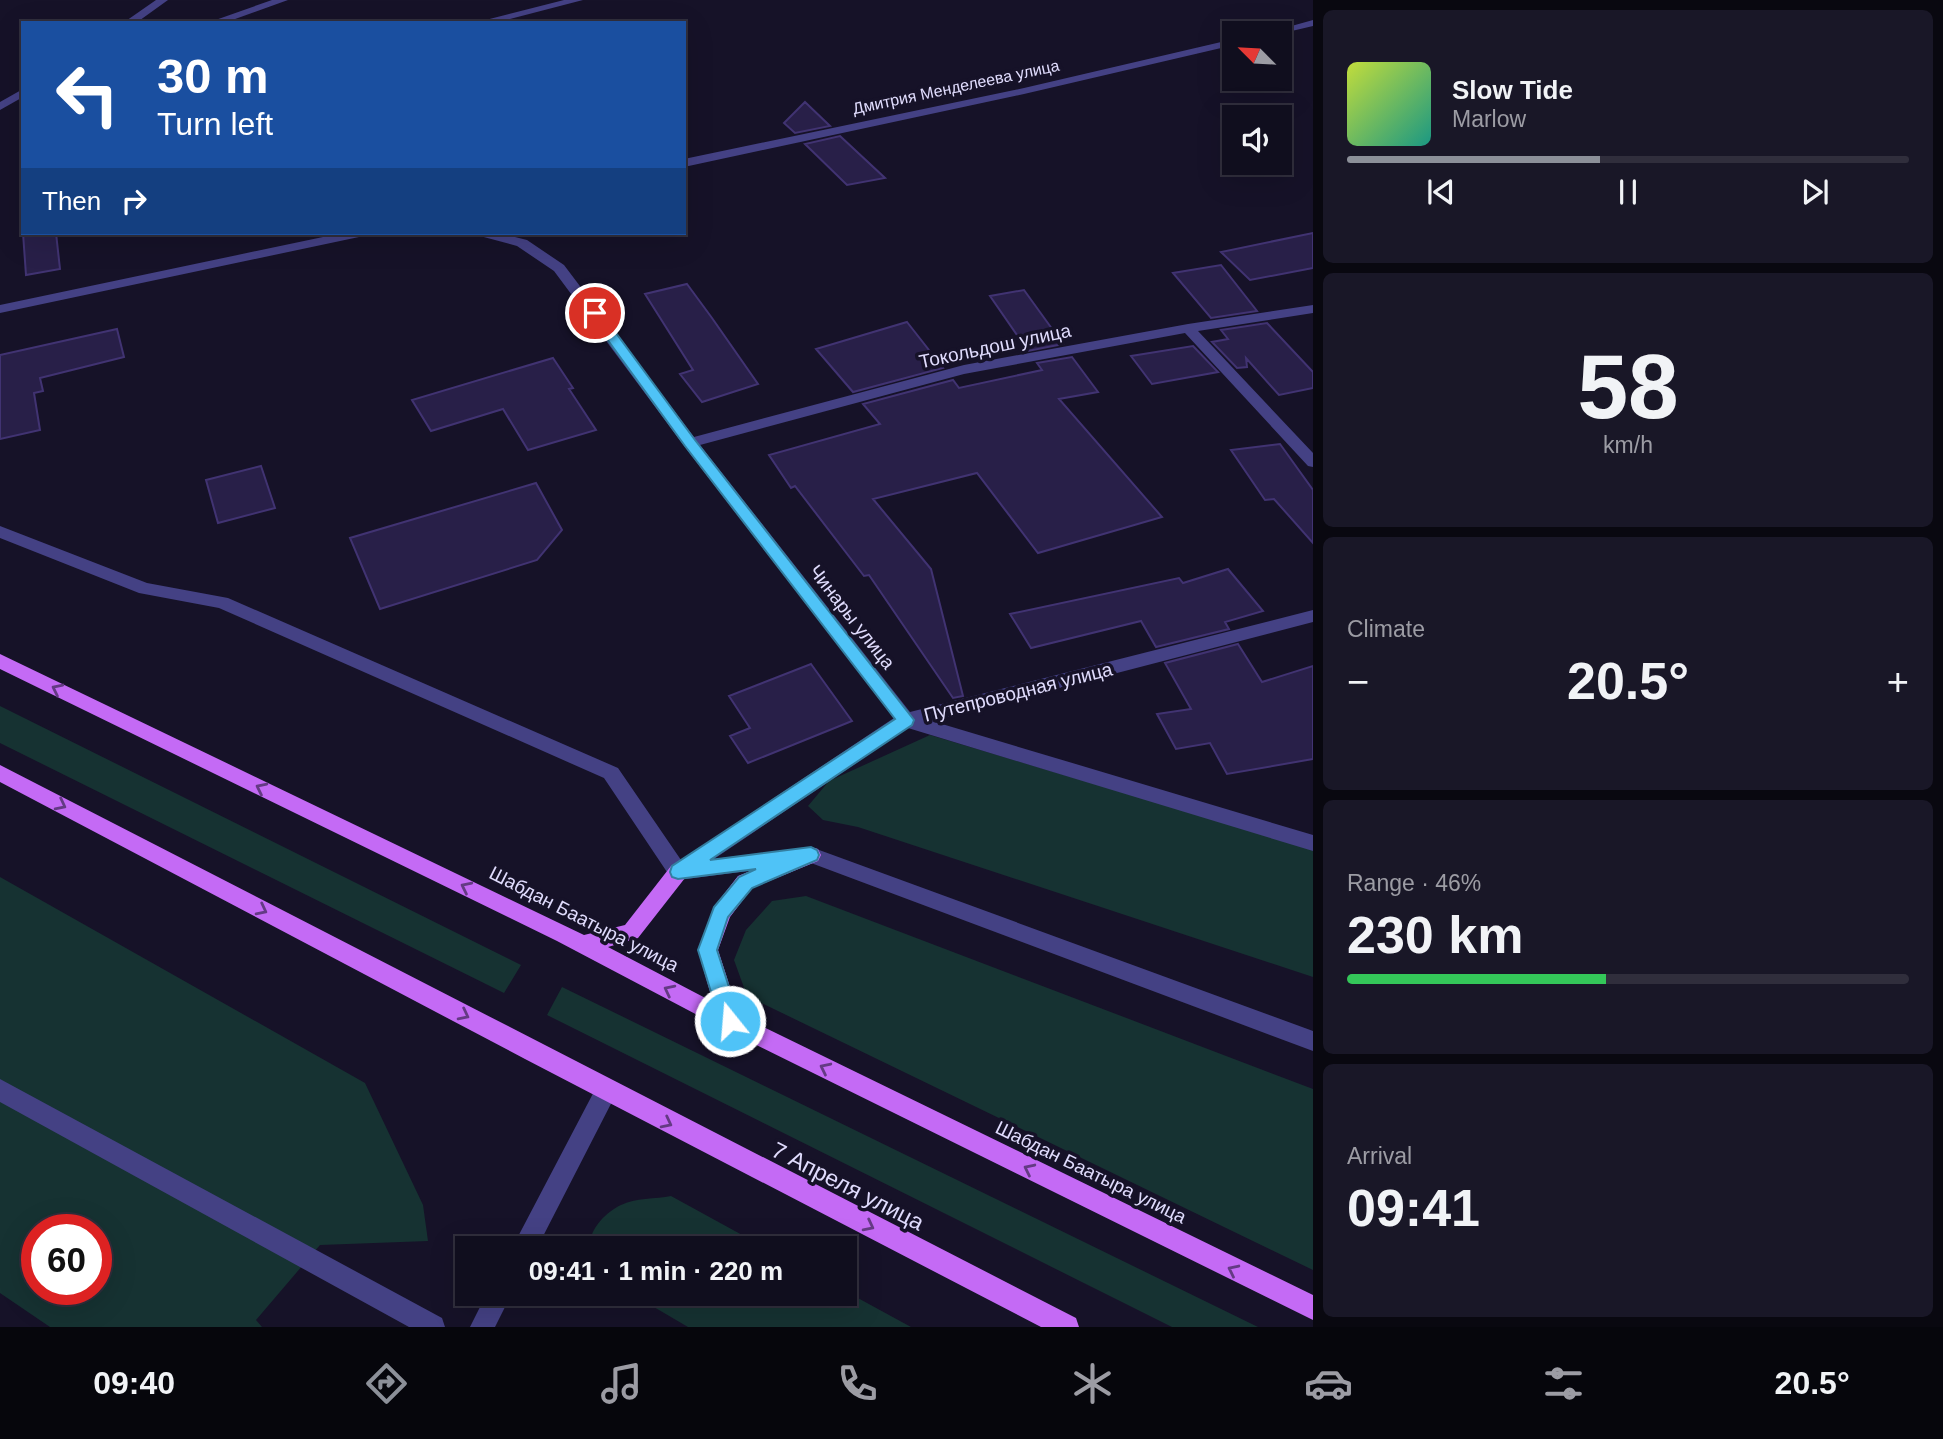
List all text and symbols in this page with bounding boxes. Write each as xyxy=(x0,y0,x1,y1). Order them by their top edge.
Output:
north arrow xyxy=(1222,21,1292,91)
map controls xyxy=(1222,21,1292,175)
icon: left xyxy=(42,49,133,140)
text: 30 m xyxy=(157,49,269,103)
street label: Дмитрия Менделеева улица xyxy=(851,57,1061,117)
text: Slow Tide xyxy=(1452,75,1573,105)
button: sound xyxy=(1222,105,1292,175)
text: Turn left xyxy=(157,106,273,142)
text: Marlow xyxy=(1452,106,1526,132)
icon: previous xyxy=(1422,173,1460,211)
icon: pause xyxy=(1609,173,1647,211)
icon: next xyxy=(1796,173,1834,211)
icon: right xyxy=(115,182,153,220)
text: Then xyxy=(42,186,101,216)
pin xyxy=(565,283,625,343)
icon: arrive xyxy=(576,294,614,332)
street label: Токольдош улица xyxy=(917,320,1073,372)
text: 58 xyxy=(1577,336,1679,437)
text: km/h xyxy=(1603,432,1653,458)
street label: Чинары улица xyxy=(805,561,899,673)
text: Climate xyxy=(1347,616,1425,642)
text: 20.5° xyxy=(1567,652,1689,710)
street label: Путепроводная улица xyxy=(922,658,1115,726)
text: − xyxy=(1347,661,1369,703)
text: + xyxy=(1887,661,1909,703)
one-way arrow xyxy=(52,683,64,697)
one-way arrow xyxy=(256,782,268,796)
one-way arrow xyxy=(53,796,66,810)
street label: Шабдан Баатыра улица xyxy=(486,862,683,976)
text: Range · 46% xyxy=(1347,870,1481,896)
one-way arrow xyxy=(461,882,473,896)
one-way arrow xyxy=(255,901,267,915)
text: 230 km xyxy=(1347,906,1523,964)
one-way arrow xyxy=(664,984,676,998)
position arrow xyxy=(693,984,767,1058)
one-way arrow xyxy=(457,1007,469,1020)
one-way arrow xyxy=(820,1062,832,1076)
one-way arrow xyxy=(660,1114,672,1128)
street label: Шабдан Баатыра улица xyxy=(992,1117,1190,1228)
street label: 7 Апреля улица xyxy=(768,1136,929,1236)
text: Arrival xyxy=(1347,1143,1412,1169)
one-way arrow xyxy=(1024,1163,1036,1177)
text: 09:41 xyxy=(1347,1179,1480,1237)
speed limit sign: 60 xyxy=(21,1214,112,1305)
one-way arrow xyxy=(862,1218,875,1232)
text: 09:41 · 1 min · 220 m xyxy=(529,1256,783,1286)
one-way arrow xyxy=(1228,1265,1240,1279)
icon: directions xyxy=(362,1359,411,1408)
icon: music xyxy=(597,1359,646,1408)
icon: phone xyxy=(833,1359,882,1408)
icon: climate xyxy=(1068,1359,1117,1408)
icon: car xyxy=(1304,1359,1353,1408)
icon: filters xyxy=(1539,1359,1588,1408)
text: 09:40 xyxy=(93,1365,175,1401)
text: 20.5° xyxy=(1775,1365,1850,1401)

